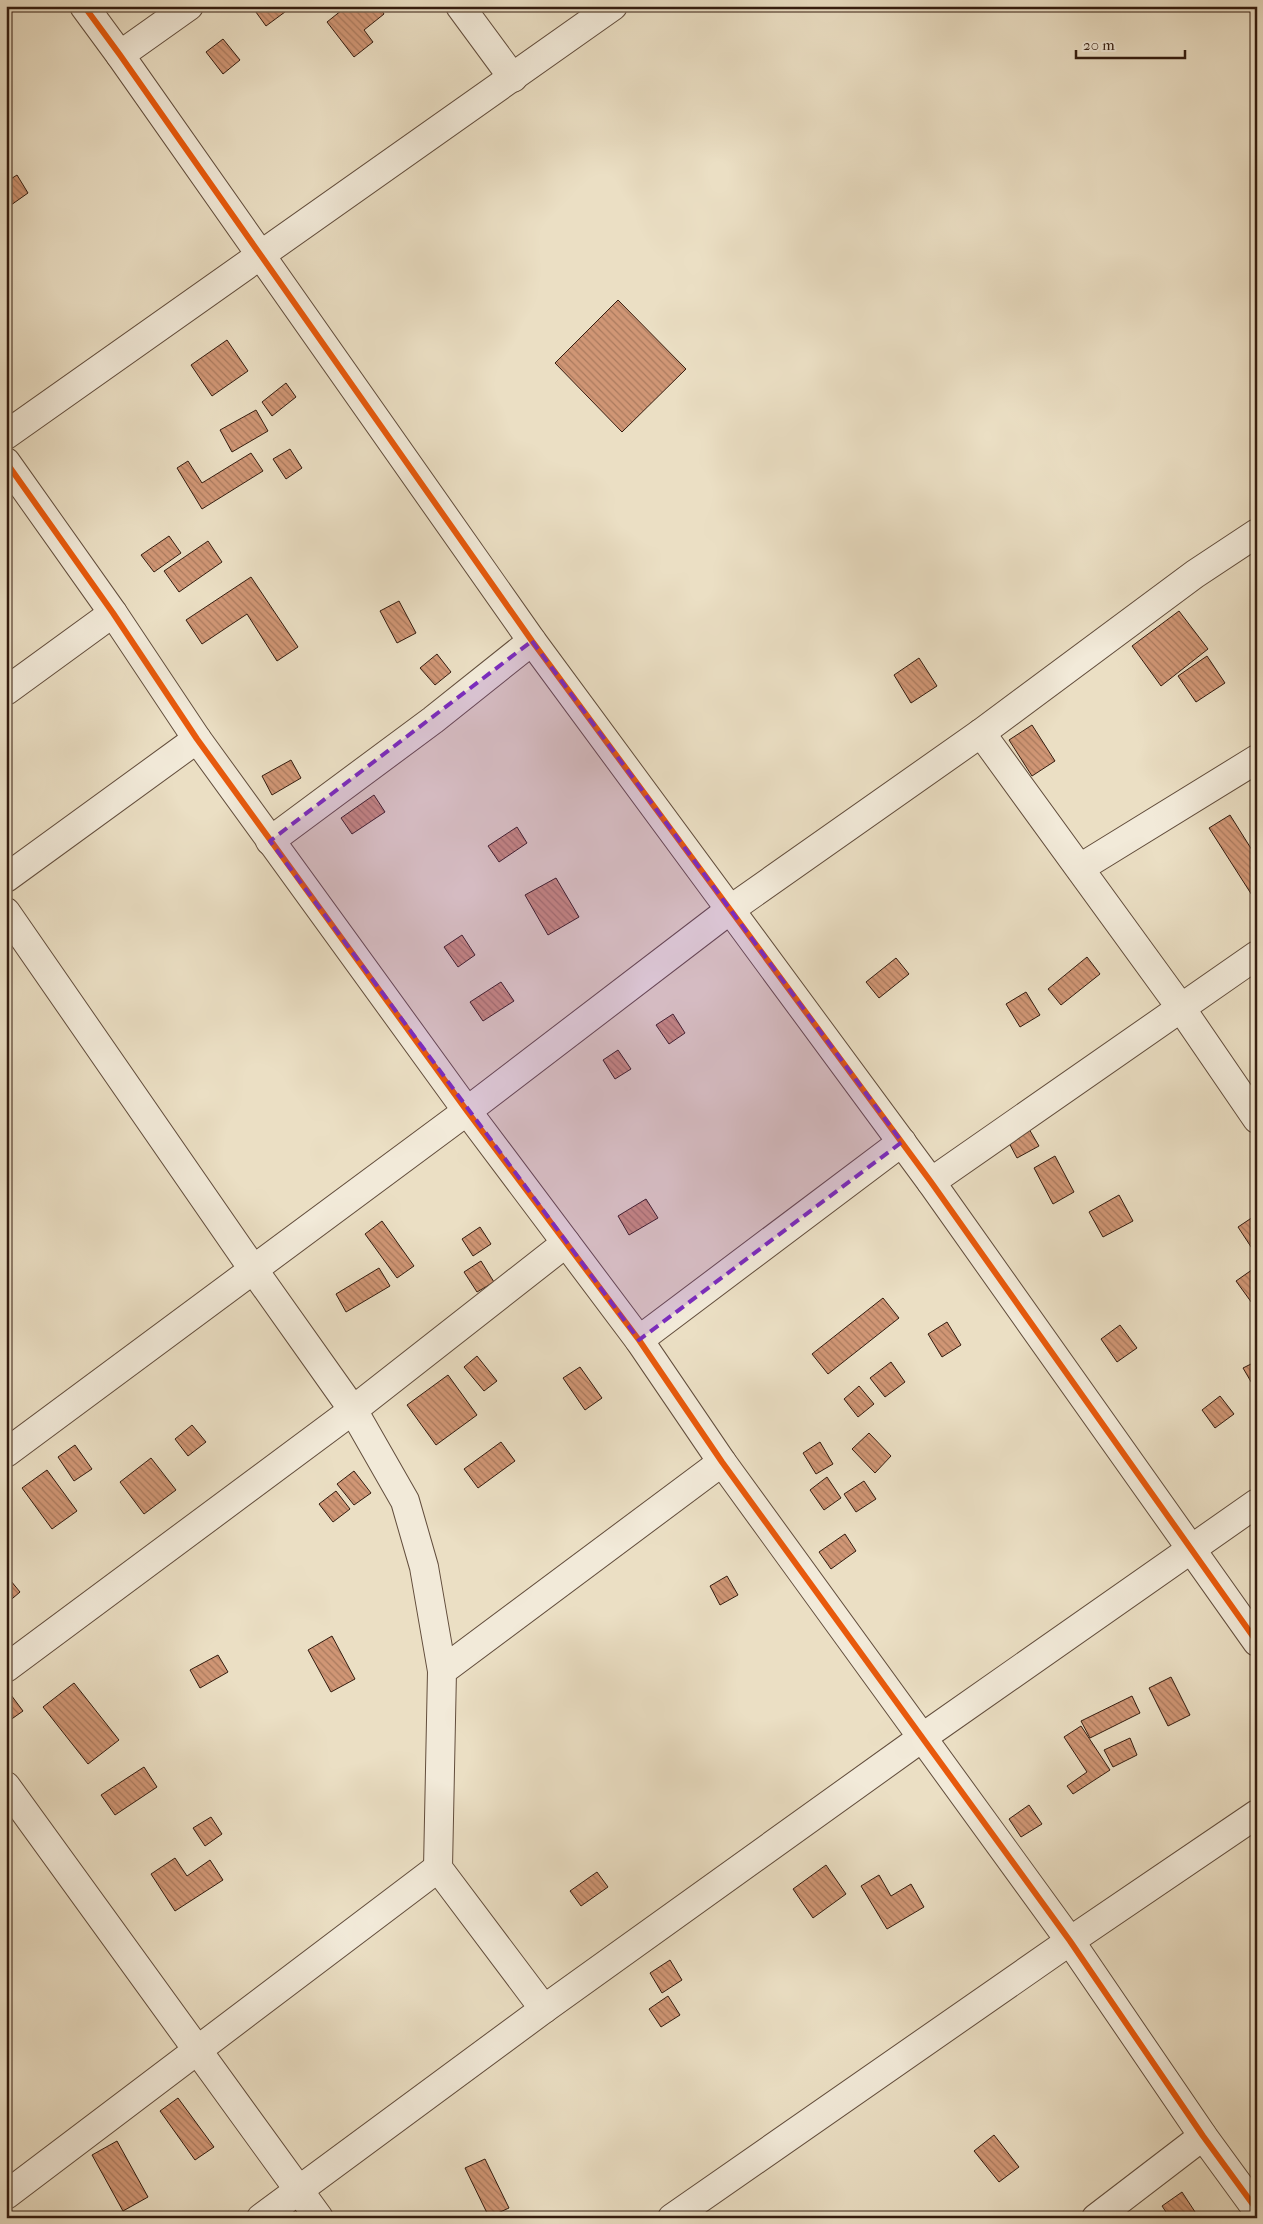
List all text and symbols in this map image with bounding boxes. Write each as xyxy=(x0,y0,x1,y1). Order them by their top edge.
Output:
scale bar xyxy=(1076,28,1184,60)
text: 20 m xyxy=(1083,36,1115,54)

